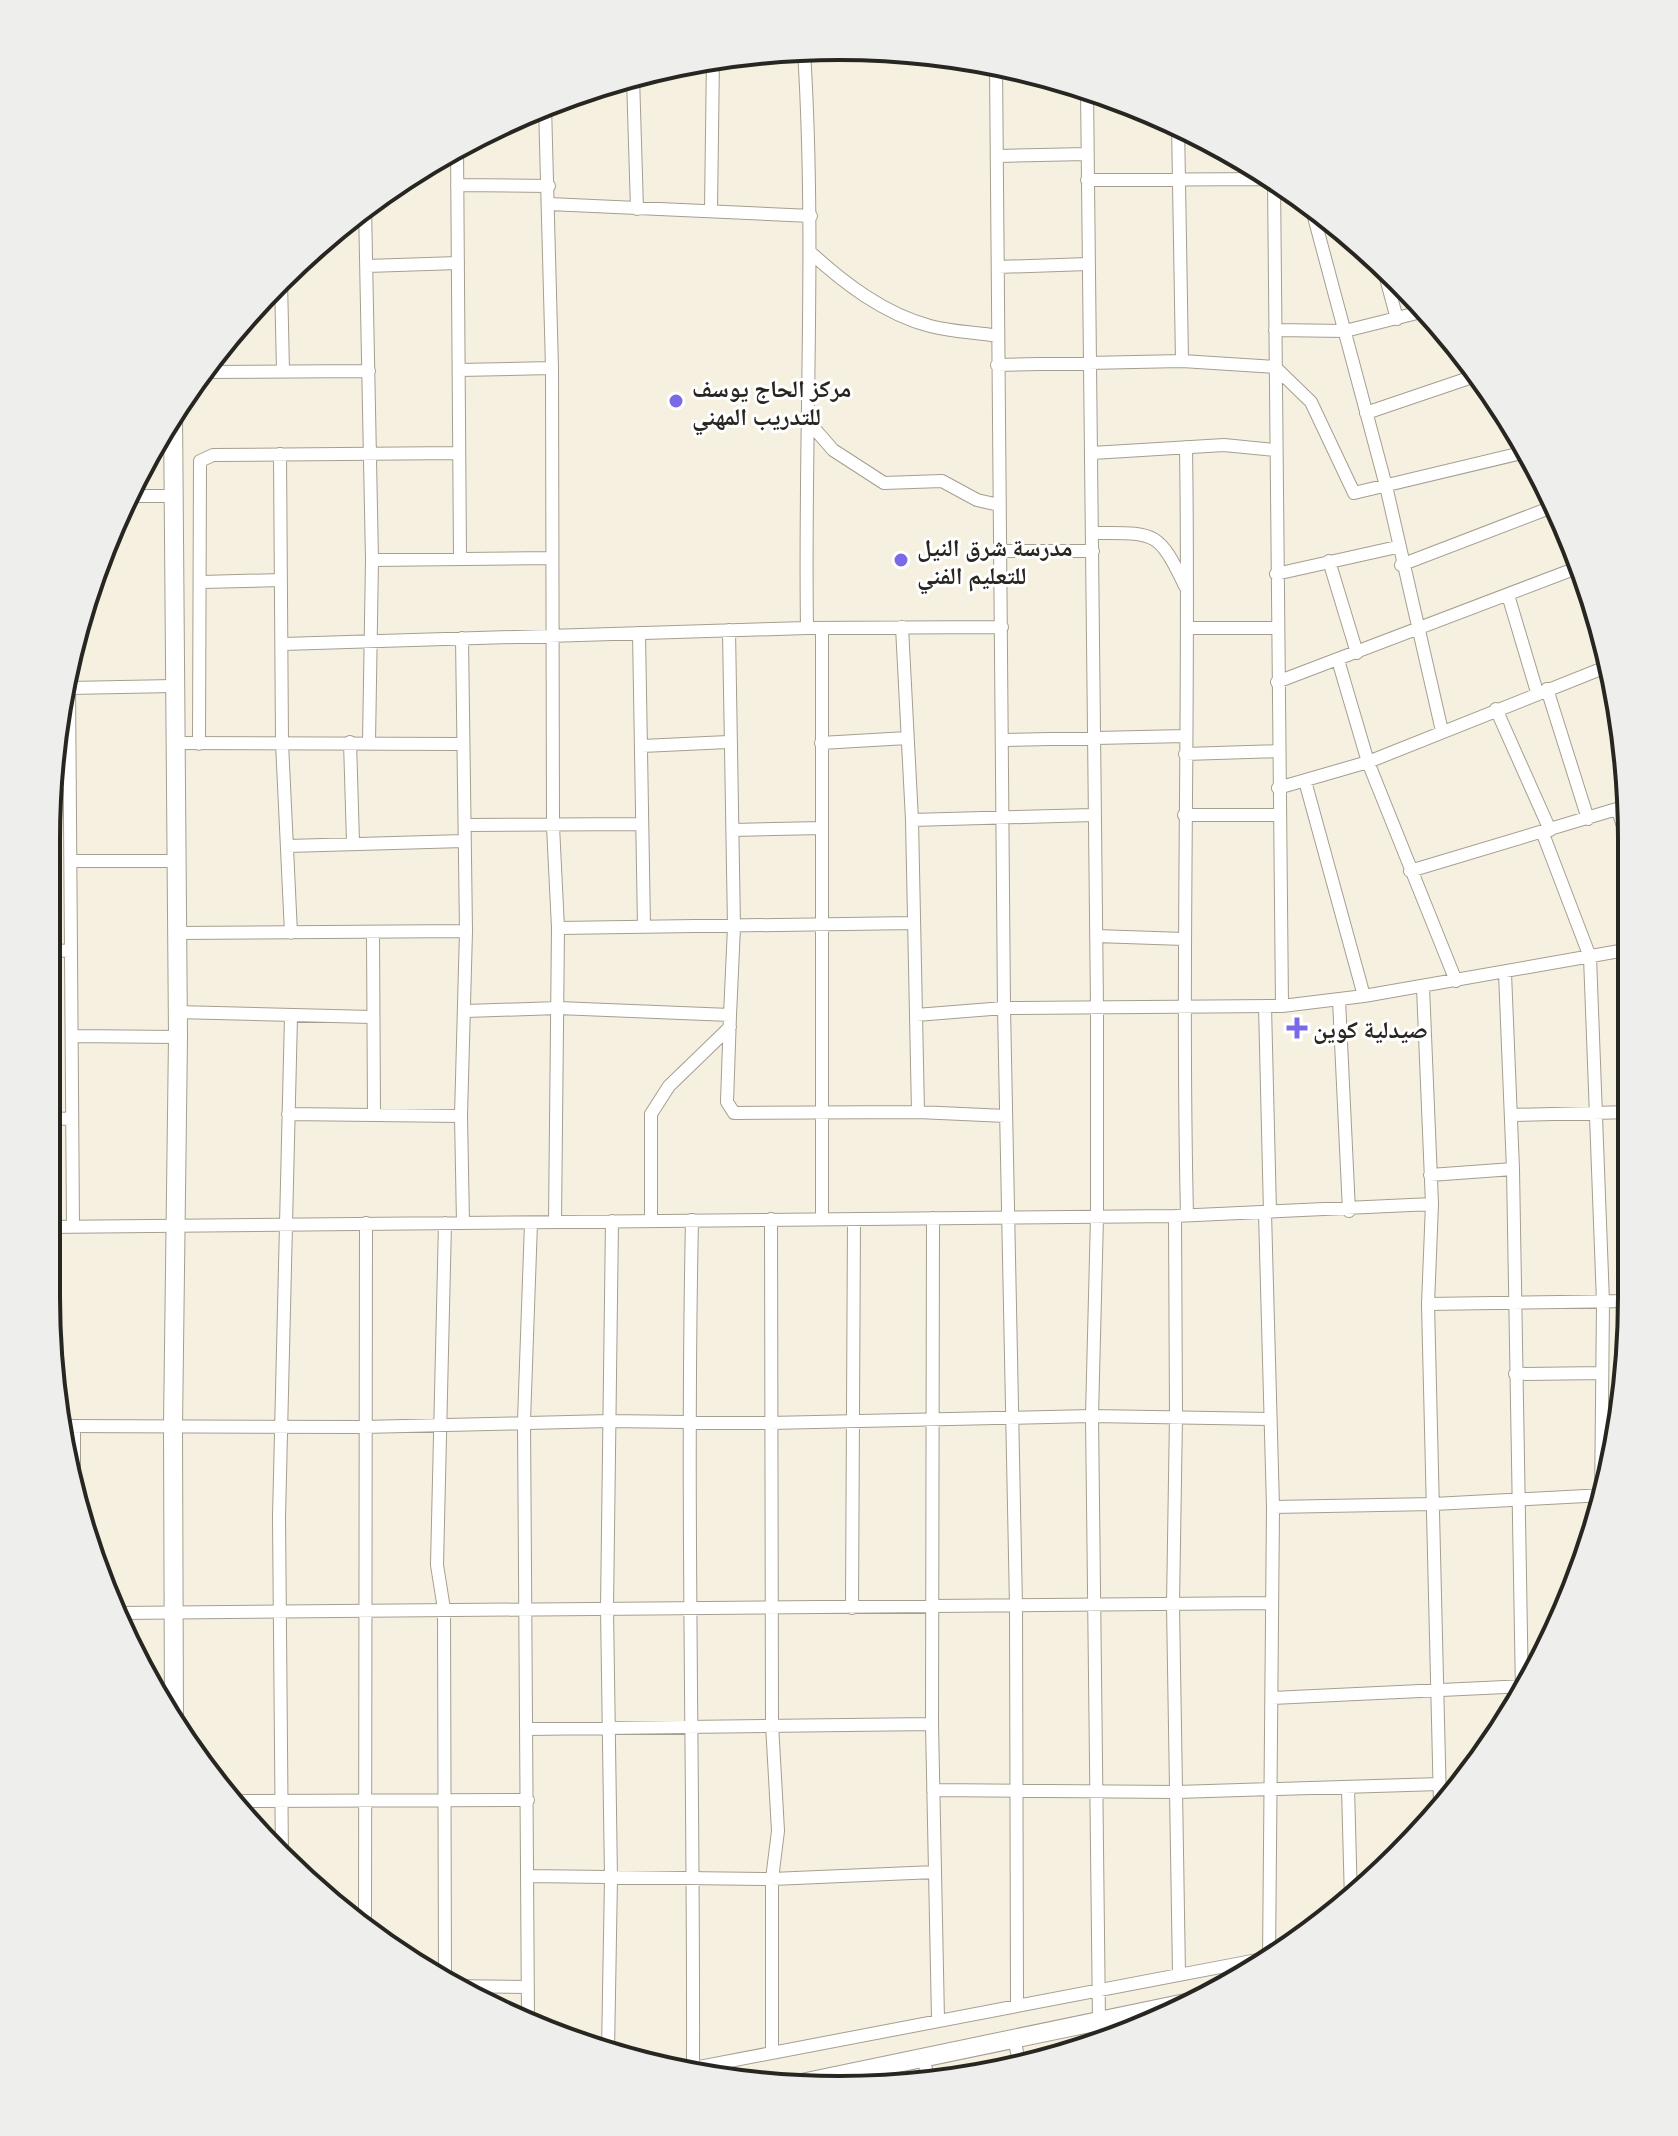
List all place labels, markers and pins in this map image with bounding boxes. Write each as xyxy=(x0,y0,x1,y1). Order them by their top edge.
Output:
place label: مركز الحاج يوسف للتدريب المهني xyxy=(692,371,851,436)
marker: مركز الحاج يوسف للتدريب المهني xyxy=(667,392,685,410)
place label: مدرسة شرق النيل للتعليم الفني xyxy=(917,530,1073,595)
marker: مدرسة شرق النيل للتعليم الفني xyxy=(892,551,910,569)
place label: صيدلية كوين xyxy=(1313,1012,1428,1044)
marker: صيدلية كوين xyxy=(1288,1019,1306,1037)

